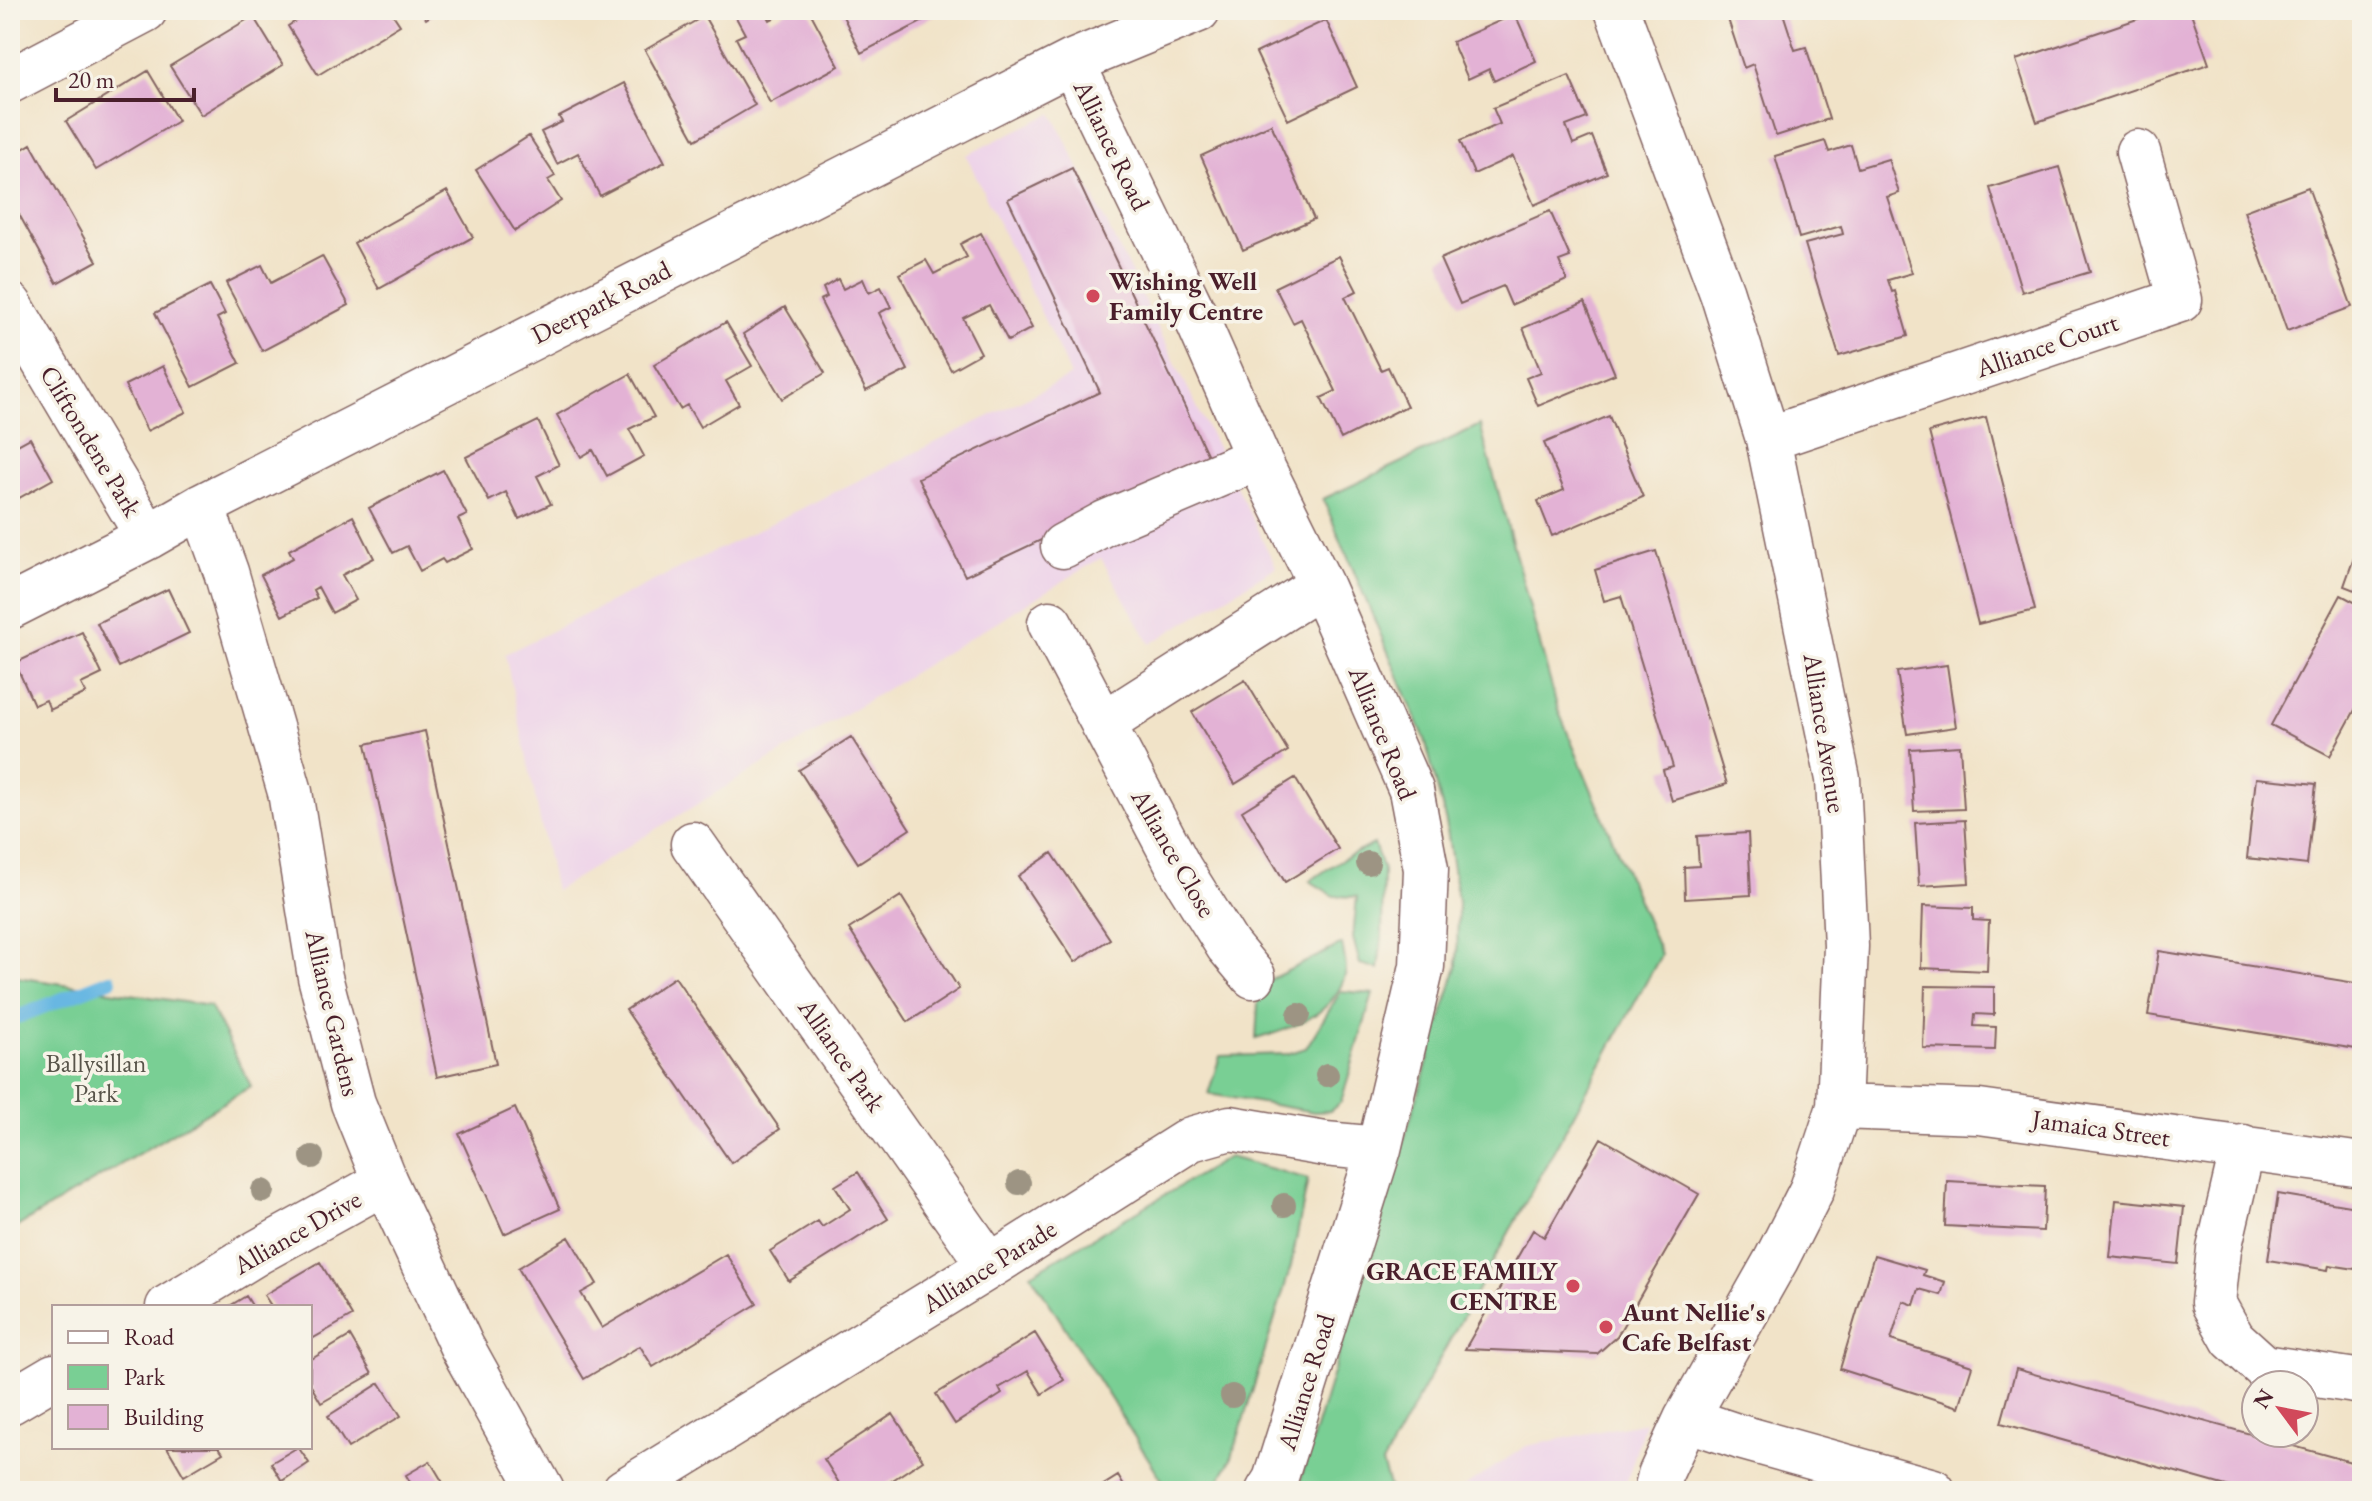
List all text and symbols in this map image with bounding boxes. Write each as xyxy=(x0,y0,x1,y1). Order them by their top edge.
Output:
scale bar xyxy=(56,52,194,102)
text: 20 m xyxy=(68,64,115,95)
street label: Alliance Road xyxy=(1065,73,1159,216)
street label: Deerpark Road xyxy=(525,252,677,352)
place label: Wishing Well Family Centre xyxy=(1109,264,1263,328)
marker: Wishing Well Family Centre xyxy=(1084,287,1102,305)
street label: Alliance Court xyxy=(1970,305,2123,386)
street label: Cliftondene Park xyxy=(32,359,150,524)
street label: Alliance Avenue xyxy=(1795,650,1854,815)
street label: Alliance Road xyxy=(1340,660,1425,805)
street label: Alliance Close xyxy=(1123,782,1224,923)
street label: Alliance Gardens xyxy=(297,925,369,1100)
street label: Alliance Park xyxy=(790,991,894,1119)
park label: Ballysillan Park xyxy=(46,1046,147,1110)
street label: Jamaica Street xyxy=(2028,1101,2172,1155)
street label: Alliance Drive xyxy=(226,1182,367,1283)
street label: Alliance Parade xyxy=(915,1211,1063,1321)
place label: GRACE FAMILY CENTRE xyxy=(1366,1254,1558,1318)
marker: GRACE FAMILY CENTRE xyxy=(1564,1277,1582,1295)
place label: Aunt Nellie's Cafe Belfast xyxy=(1621,1295,1765,1359)
legend xyxy=(52,1305,312,1449)
street label: Alliance Road xyxy=(1269,1309,1343,1455)
marker: Aunt Nellie's Cafe Belfast xyxy=(1597,1318,1615,1336)
text: Road xyxy=(124,1321,175,1352)
text: Park xyxy=(124,1361,166,1392)
north arrow xyxy=(2240,1369,2320,1449)
text: N xyxy=(2246,1383,2281,1414)
text: Building xyxy=(124,1401,204,1432)

